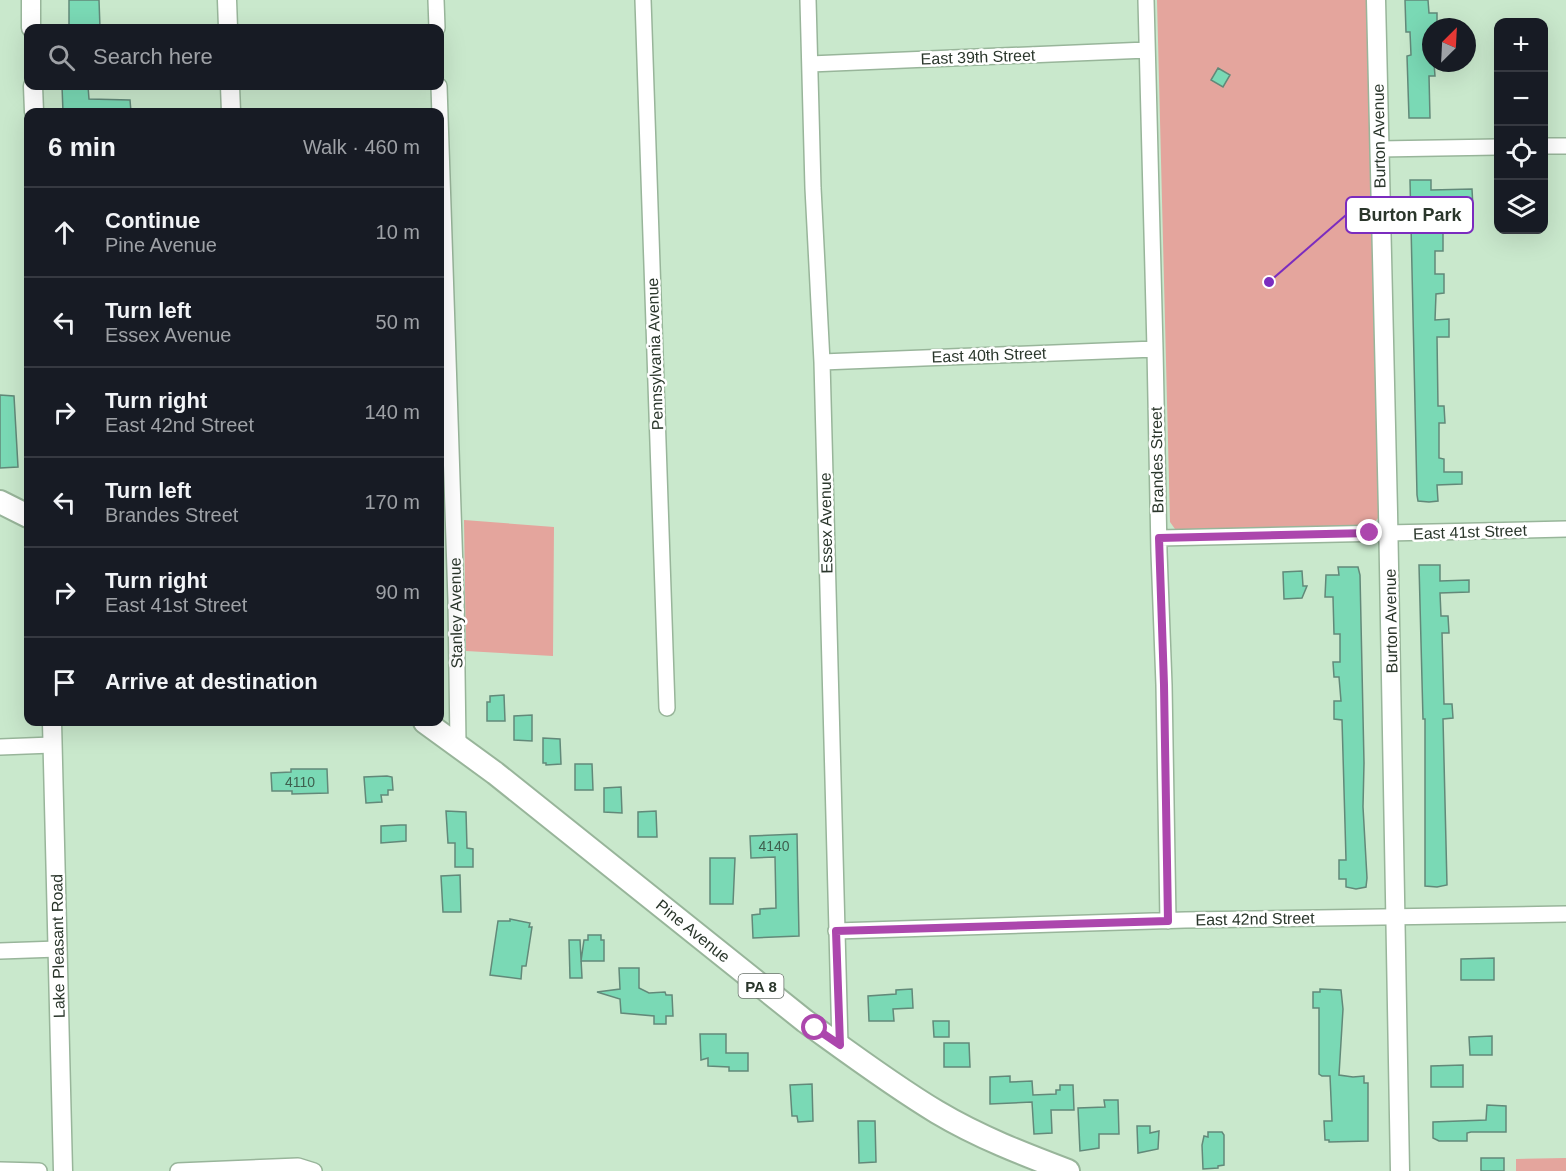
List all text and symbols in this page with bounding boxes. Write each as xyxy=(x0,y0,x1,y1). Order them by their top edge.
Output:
north arrow xyxy=(1422,18,1476,72)
map controls xyxy=(1494,18,1548,234)
button: + xyxy=(1494,18,1548,72)
search box xyxy=(24,24,444,90)
icon: search xyxy=(45,41,78,74)
text: Search here xyxy=(93,44,213,69)
street label: East 39th Street xyxy=(920,46,1036,67)
button: − xyxy=(1494,72,1548,126)
street label: Burton Avenue xyxy=(1370,83,1388,188)
button: locate xyxy=(1494,126,1548,180)
text: 6 min xyxy=(48,132,116,162)
text: Walk · 460 m xyxy=(303,136,420,158)
button: layers xyxy=(1494,180,1548,234)
callout: Burton Park xyxy=(1346,197,1473,233)
text: Burton Park xyxy=(1358,205,1462,225)
text: Continue xyxy=(105,208,200,233)
icon: ahead xyxy=(48,216,81,249)
text: 10 m xyxy=(376,221,420,243)
text: Pine Avenue xyxy=(105,234,217,256)
street label: Pennsylvania Avenue xyxy=(644,277,666,431)
text: Turn left xyxy=(105,298,191,323)
icon: left xyxy=(48,306,81,339)
text: 50 m xyxy=(376,311,420,333)
text: Essex Avenue xyxy=(105,324,231,346)
street label: East 40th Street xyxy=(931,344,1047,365)
text: Turn right xyxy=(105,388,207,413)
icon: right xyxy=(48,396,81,429)
text: 140 m xyxy=(364,401,420,423)
street label: Brandes Street xyxy=(1148,406,1166,514)
text: East 42nd Street xyxy=(105,414,254,436)
street label: Essex Avenue xyxy=(817,472,835,574)
text: Turn left xyxy=(105,478,191,503)
icon: left xyxy=(48,486,81,519)
text: 170 m xyxy=(364,491,420,513)
text: Brandes Street xyxy=(105,504,238,526)
route end xyxy=(1356,519,1382,545)
street label: East 41st Street xyxy=(1413,521,1528,542)
street label: Stanley Avenue xyxy=(447,557,465,669)
text: Turn right xyxy=(105,568,207,593)
street label: Burton Avenue xyxy=(1382,568,1400,673)
icon: right xyxy=(48,576,81,609)
text: 90 m xyxy=(376,581,420,603)
text: East 41st Street xyxy=(105,594,247,616)
icon: arrive xyxy=(48,666,81,699)
text: Arrive at destination xyxy=(105,669,318,694)
house number: 4110 xyxy=(285,774,315,790)
house number: 4140 xyxy=(758,838,790,854)
street label: Lake Pleasant Road xyxy=(48,874,68,1018)
street label: Pine Avenue xyxy=(653,896,733,966)
street label: East 42nd Street xyxy=(1195,909,1315,929)
road number: PA 8 xyxy=(738,974,783,998)
route start xyxy=(801,1014,827,1040)

